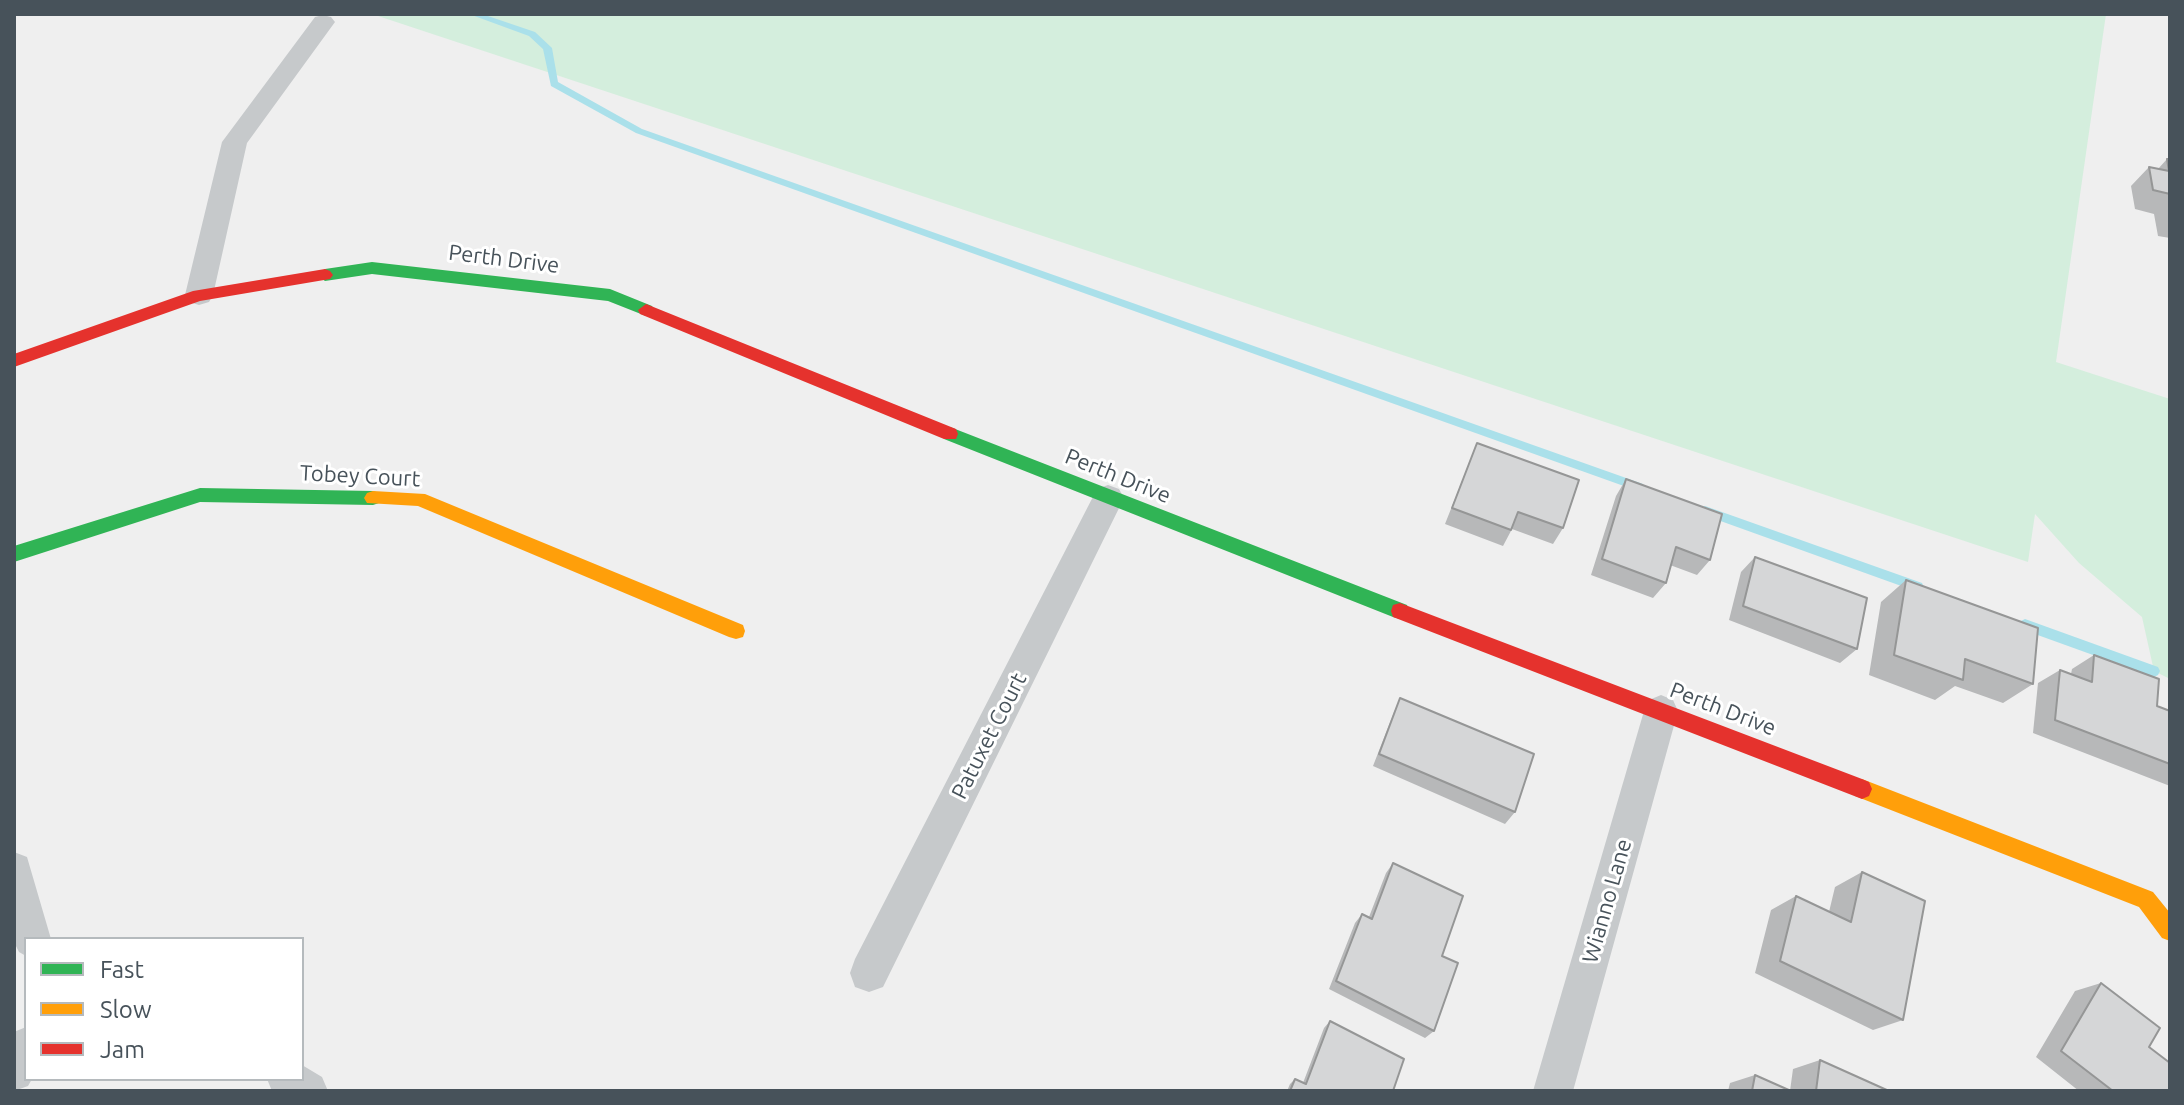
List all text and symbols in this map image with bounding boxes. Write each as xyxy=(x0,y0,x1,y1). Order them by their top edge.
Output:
street label: Perth Drive xyxy=(447,239,561,279)
street label: Perth Drive xyxy=(1061,443,1175,509)
street label: Tobey Court xyxy=(299,460,421,492)
street label: Patuxet Court xyxy=(946,669,1032,803)
street label: Perth Drive xyxy=(1666,677,1780,741)
street label: Wianno Lane xyxy=(1577,836,1637,966)
legend xyxy=(24,937,304,1081)
text: Fast xyxy=(100,956,144,983)
text: Slow xyxy=(100,996,152,1023)
text: Jam xyxy=(100,1036,145,1063)

